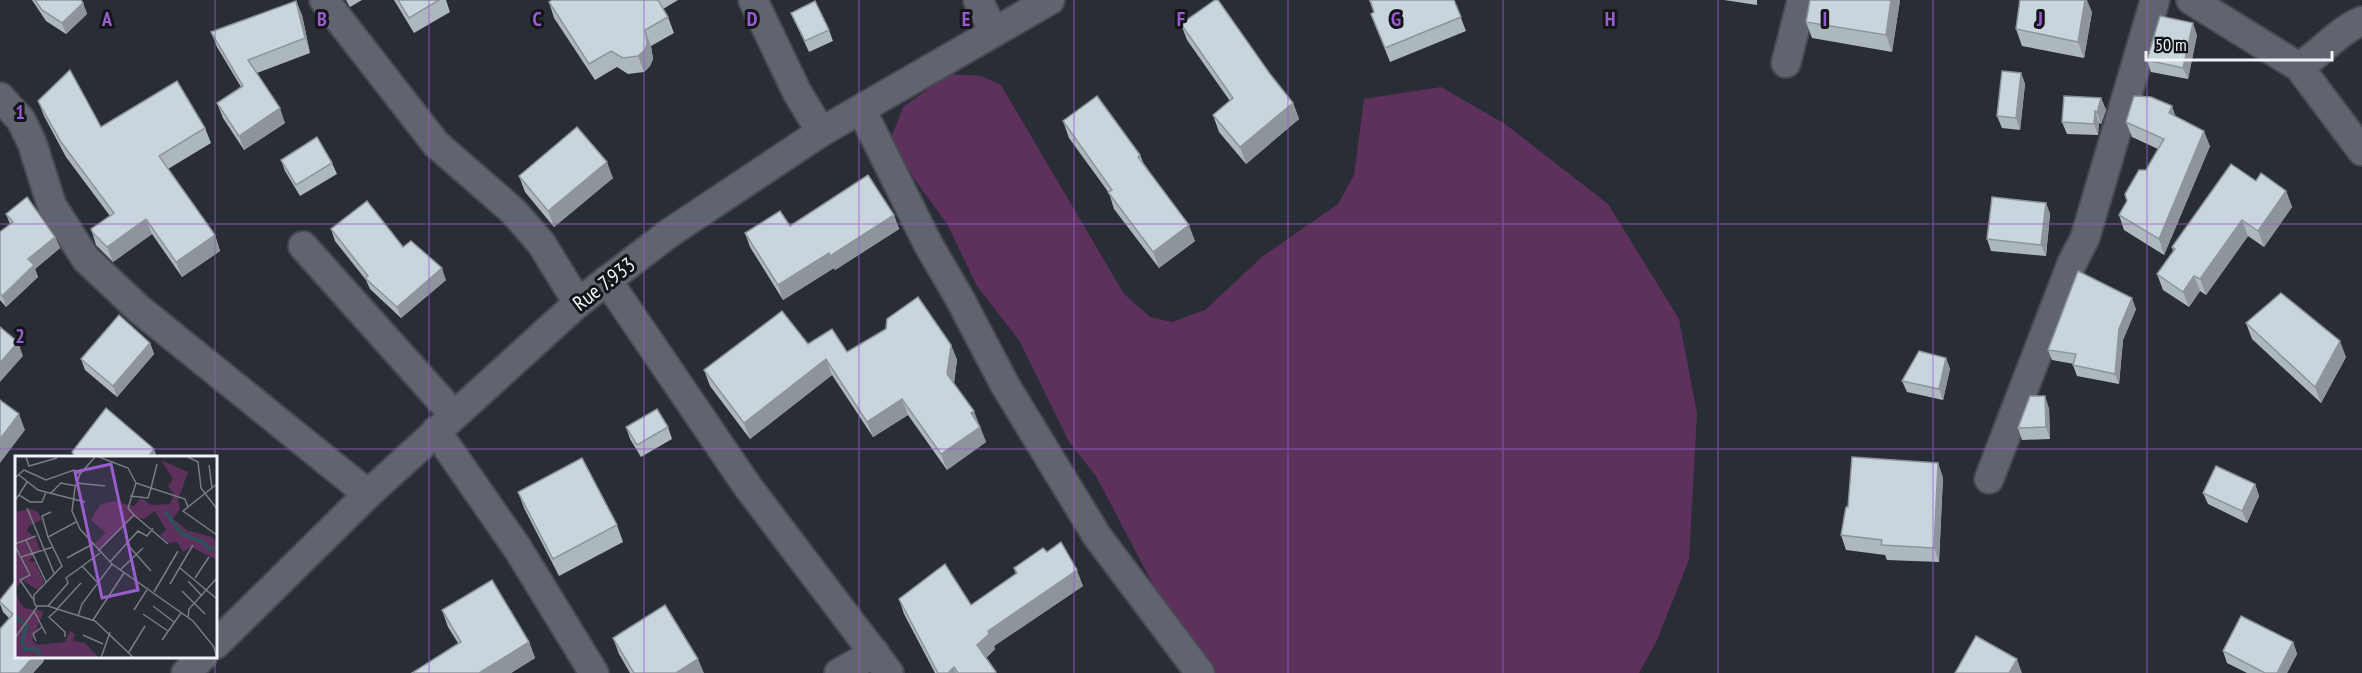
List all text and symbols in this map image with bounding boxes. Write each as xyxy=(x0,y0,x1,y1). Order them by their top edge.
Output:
text: A xyxy=(101,6,113,32)
text: B xyxy=(317,6,327,32)
text: C xyxy=(532,6,542,32)
text: D xyxy=(747,6,758,32)
text: E xyxy=(962,6,970,32)
text: F xyxy=(1177,6,1185,32)
text: G xyxy=(1391,6,1401,32)
text: H xyxy=(1605,6,1615,32)
text: I xyxy=(1823,6,1827,32)
text: J xyxy=(2036,6,2043,32)
scale bar xyxy=(2146,24,2332,62)
text: 50 m xyxy=(2155,33,2187,56)
text: 1 xyxy=(15,99,25,125)
street label: Rue 7.933 xyxy=(567,251,640,316)
text: 2 xyxy=(15,323,25,349)
inset map xyxy=(15,456,218,658)

